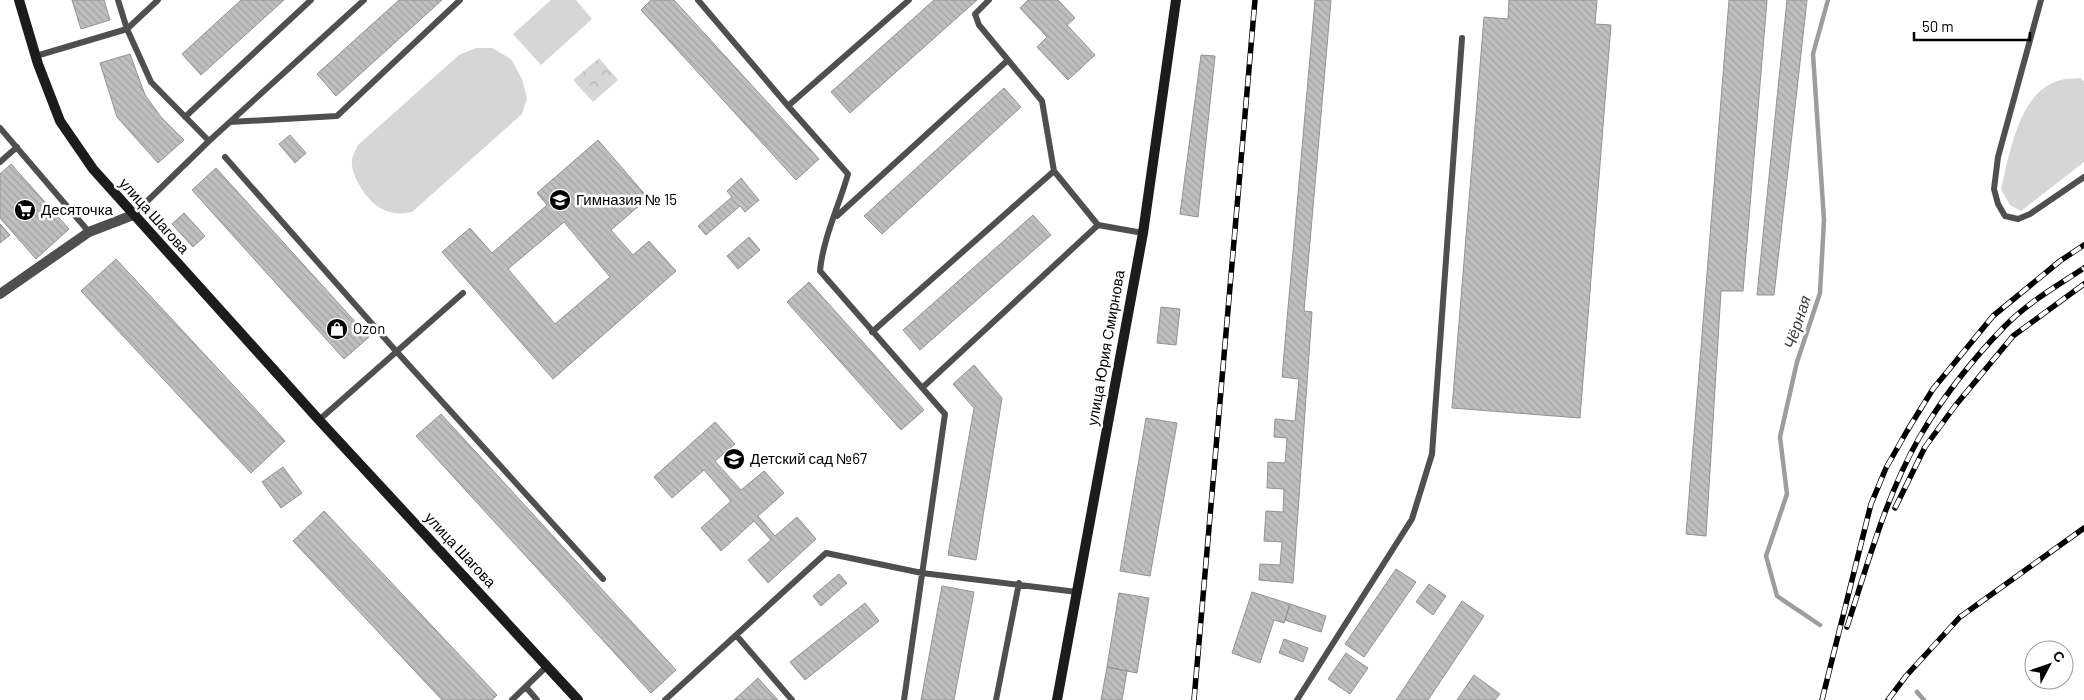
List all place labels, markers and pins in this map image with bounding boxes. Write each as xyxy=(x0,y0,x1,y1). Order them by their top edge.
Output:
school or university icon: Гимназия № 15 xyxy=(548,188,572,212)
place label: Гимназия № 15 xyxy=(576,190,677,208)
supermarket icon: Десяточка xyxy=(13,198,37,222)
place label: Десяточка xyxy=(41,200,114,218)
shop icon: Ozon xyxy=(325,317,349,341)
place label: Ozon xyxy=(353,319,385,337)
school or university icon: Детский сад №67 xyxy=(722,447,746,471)
place label: Детский сад №67 xyxy=(750,449,867,467)

